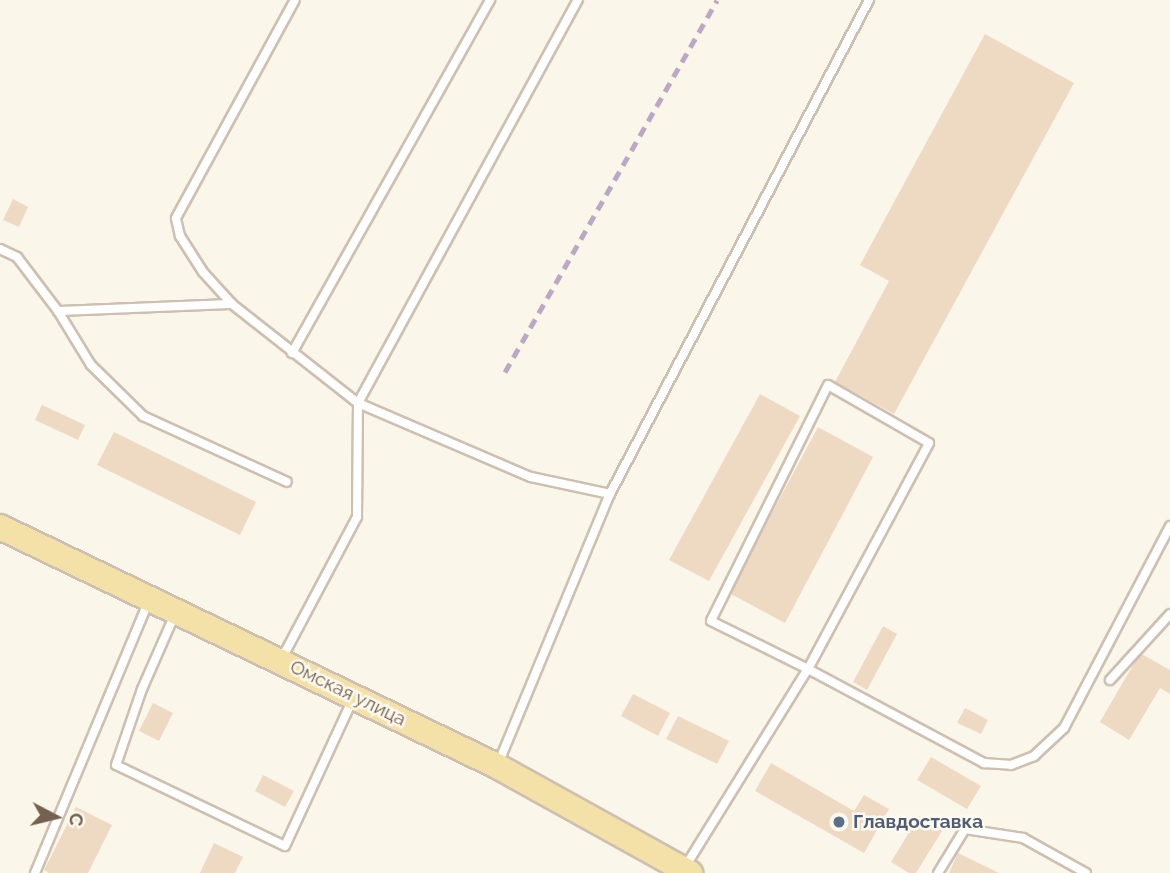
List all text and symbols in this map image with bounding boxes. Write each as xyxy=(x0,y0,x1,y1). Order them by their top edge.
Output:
street label: Омская улица xyxy=(286,655,410,731)
north arrow xyxy=(21,782,91,852)
place label: Главдоставка xyxy=(853,811,983,833)
text: С xyxy=(65,812,89,827)
marker: Главдоставка xyxy=(831,814,847,830)

